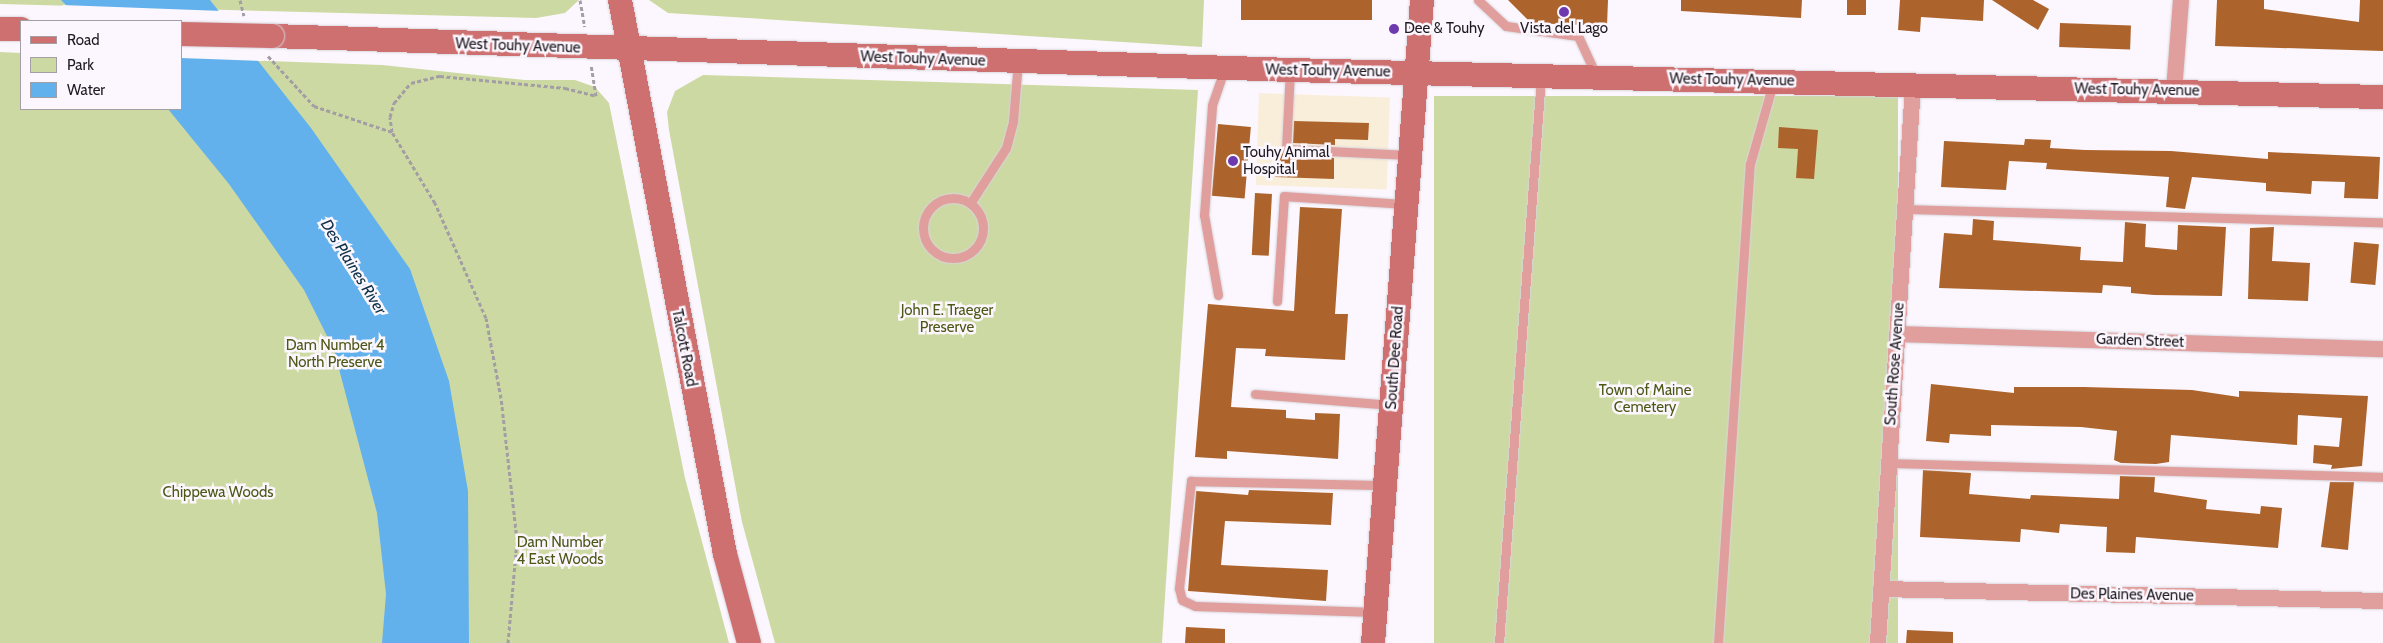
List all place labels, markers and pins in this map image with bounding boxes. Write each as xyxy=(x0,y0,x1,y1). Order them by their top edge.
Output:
marker: Vista del Lago xyxy=(1558,6,1570,18)
place label: Dee & Touhy xyxy=(1404,20,1485,38)
place label: Vista del Lago xyxy=(1520,20,1608,38)
marker: Dee & Touhy xyxy=(1388,23,1400,35)
place label: Touhy Animal Hospital xyxy=(1243,143,1329,178)
marker: Touhy Animal Hospital xyxy=(1227,155,1239,167)

